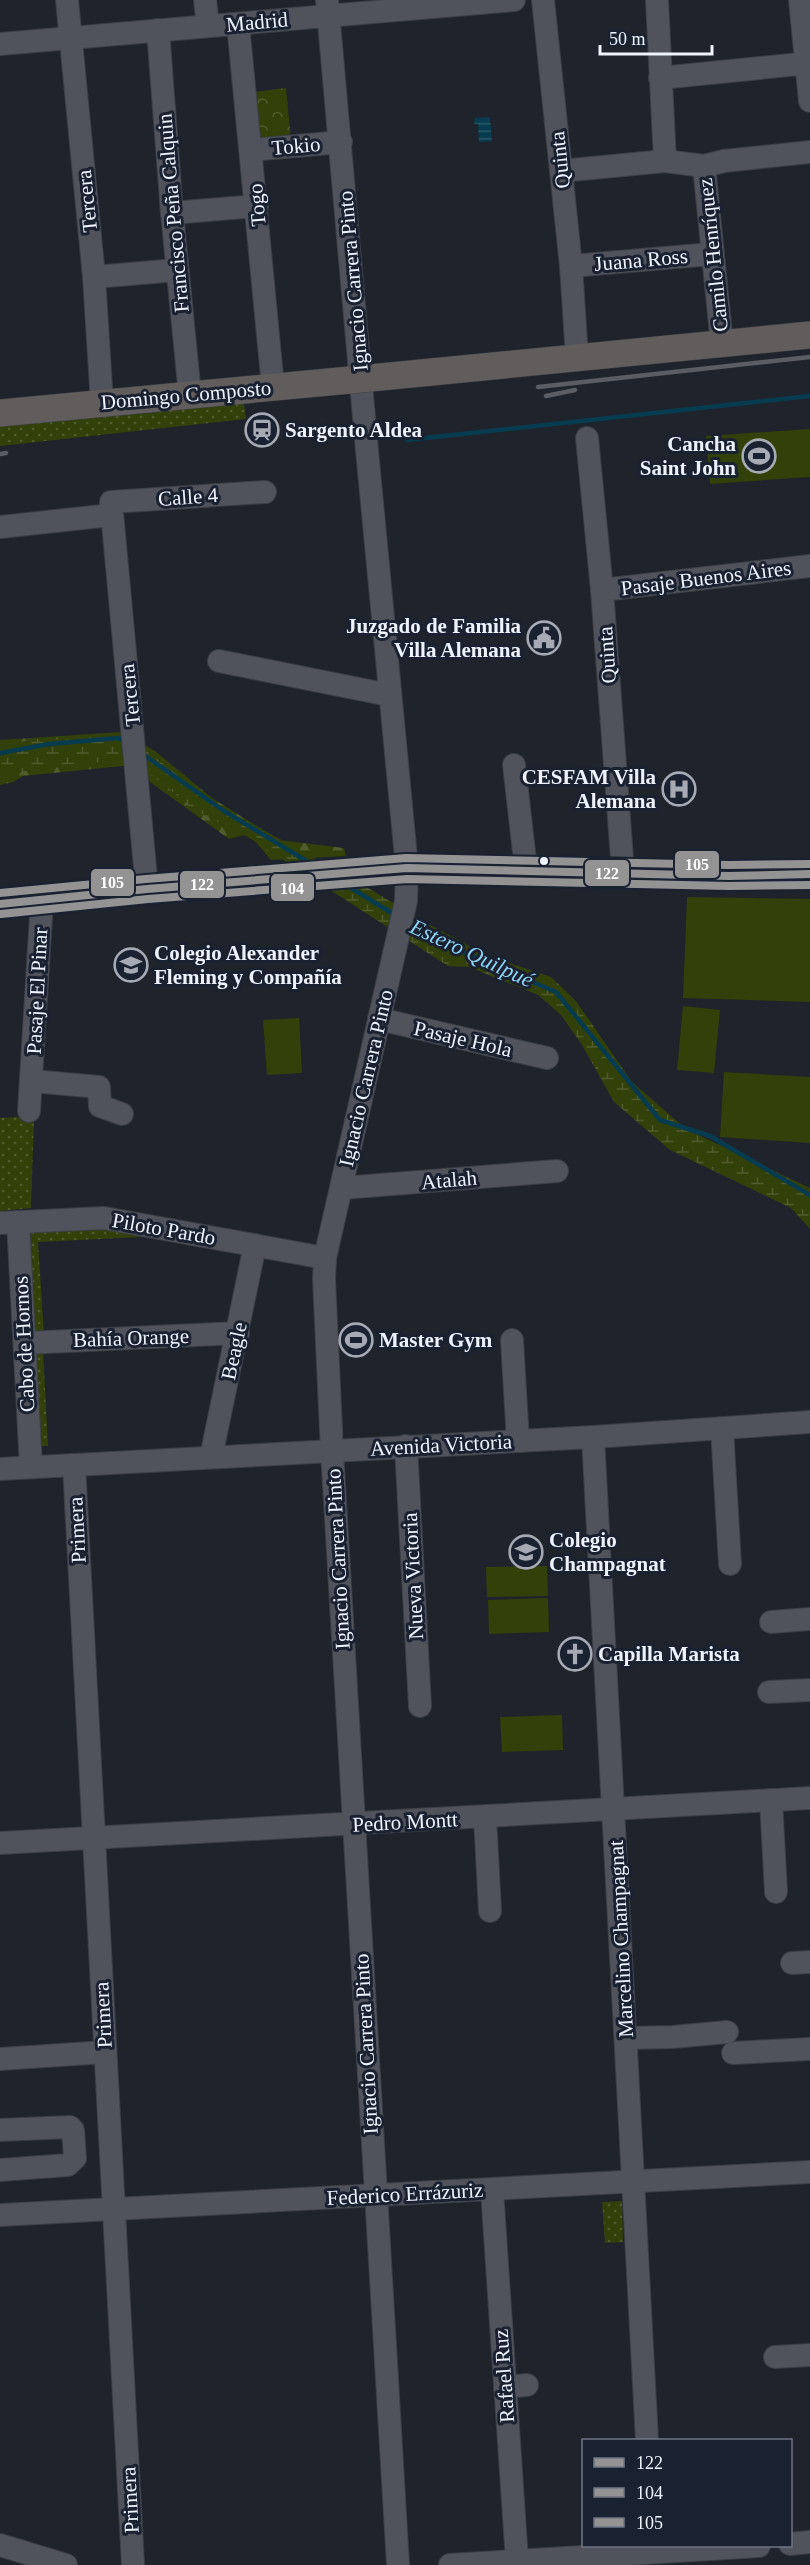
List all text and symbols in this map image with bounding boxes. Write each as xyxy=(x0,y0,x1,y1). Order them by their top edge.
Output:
street label: Madrid xyxy=(225,7,289,37)
scale bar xyxy=(600,18,712,56)
text: 50 m xyxy=(609,29,646,49)
street label: Francisco Peña Calquin xyxy=(152,112,194,313)
street label: Quinta xyxy=(545,130,575,190)
street label: Tokio xyxy=(271,132,321,160)
street label: Tercera xyxy=(72,168,102,233)
street label: Camilo Henríquez xyxy=(693,177,733,333)
street label: Togo xyxy=(243,183,271,227)
street label: Ignacio Carrera Pinto xyxy=(333,190,373,372)
street label: Juana Ross xyxy=(593,244,689,276)
street label: Domingo Composto xyxy=(100,376,272,414)
station icon: Sargento Aldea xyxy=(244,412,280,448)
place label: Sargento Aldea xyxy=(285,418,423,442)
place label: Cancha Saint John xyxy=(640,432,736,480)
sports icon: Cancha Saint John xyxy=(741,438,777,474)
street label: Calle 4 xyxy=(157,483,219,511)
street label: Pasaje Buenos Aires xyxy=(619,556,793,600)
place label: Juzgado de Familia Villa Alemana xyxy=(346,614,521,662)
public building icon: Juzgado de Familia Villa Alemana xyxy=(526,620,562,656)
street label: Quinta xyxy=(593,625,621,684)
street label: Tercera xyxy=(115,662,145,727)
place label: CESFAM Villa Alemana xyxy=(522,765,656,813)
hospital icon: CESFAM Villa Alemana xyxy=(661,771,697,807)
line badge: 105 xyxy=(674,850,720,879)
unlabelled marker xyxy=(538,855,550,867)
text: 105 xyxy=(685,856,709,873)
line badge: 122 xyxy=(584,859,630,887)
text: 122 xyxy=(595,865,619,882)
line badge: 105 xyxy=(90,868,135,897)
line badge: 122 xyxy=(179,870,225,899)
line badge: 104 xyxy=(270,873,315,902)
text: 105 xyxy=(100,874,124,891)
text: 122 xyxy=(190,876,214,893)
text: 104 xyxy=(280,880,304,897)
water label: Estero Quilpué xyxy=(406,913,539,993)
street label: Pasaje El Pinar xyxy=(22,927,52,1055)
place label: Colegio Alexander Fleming y Compañía xyxy=(154,941,342,989)
school or university icon: Colegio Alexander Fleming y Compañía xyxy=(113,947,149,983)
street label: Ignacio Carrera Pinto xyxy=(334,987,398,1169)
street label: Pasaje Hola xyxy=(412,1016,515,1062)
street label: Atalah xyxy=(420,1166,478,1194)
street label: Piloto Pardo xyxy=(110,1208,218,1250)
street label: Cabo de Hornos xyxy=(8,1275,40,1413)
street label: Beagle xyxy=(216,1320,252,1382)
sports icon: Master Gym xyxy=(338,1322,374,1358)
street label: Bahía Orange xyxy=(73,1324,189,1352)
place label: Master Gym xyxy=(379,1328,493,1352)
street label: Avenida Victoria xyxy=(369,1429,513,1461)
street label: Ignacio Carrera Pinto xyxy=(321,1468,355,1650)
street label: Primera xyxy=(63,1496,91,1564)
street label: Nueva Victoria xyxy=(398,1511,428,1640)
place label: Colegio Champagnat xyxy=(549,1528,666,1576)
school or university icon: Colegio Champagnat xyxy=(508,1534,544,1570)
church icon: Capilla Marista xyxy=(557,1636,593,1672)
place label: Capilla Marista xyxy=(598,1642,740,1666)
street label: Pedro Montt xyxy=(352,1807,459,1837)
street label: Marcelino Champagnat xyxy=(604,1840,638,2038)
street label: Ignacio Carrera Pinto xyxy=(349,1953,383,2135)
street label: Primera xyxy=(89,1981,117,2049)
street label: Federico Errázuriz xyxy=(326,2178,484,2210)
street label: Rafael Ruz xyxy=(489,2328,519,2424)
legend xyxy=(582,2439,792,2547)
text: 122 xyxy=(636,2453,663,2473)
street label: Primera xyxy=(116,2466,144,2534)
text: 104 xyxy=(636,2483,663,2503)
text: 105 xyxy=(636,2513,663,2533)

